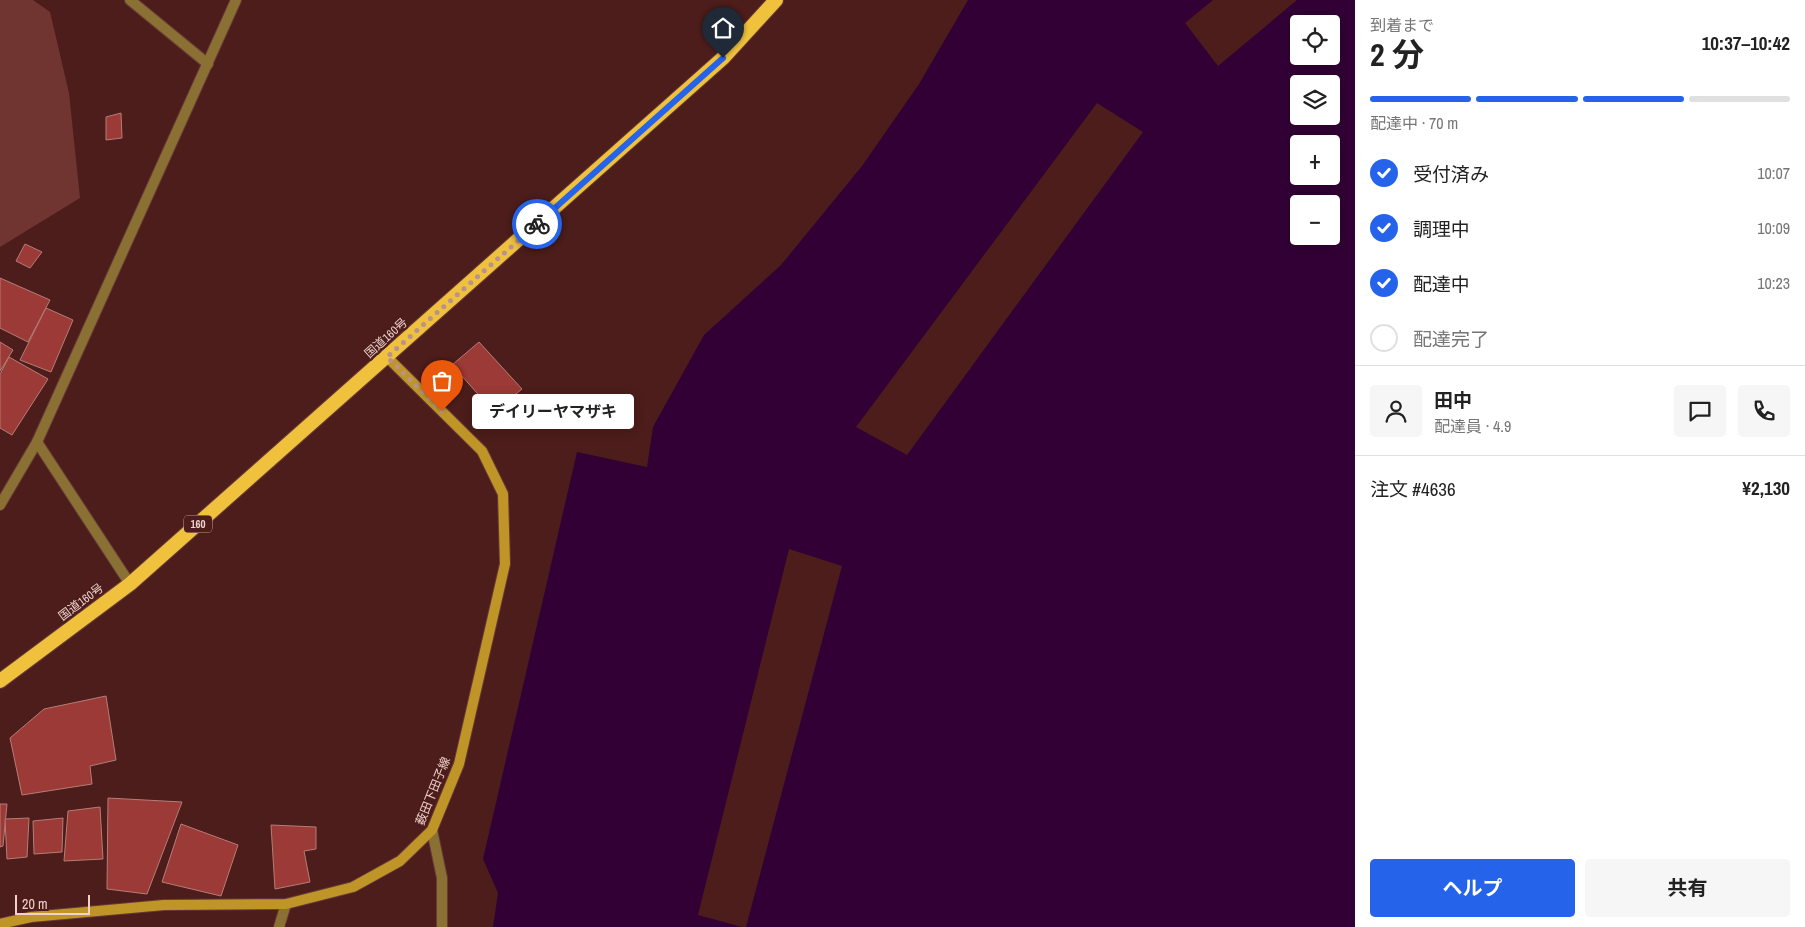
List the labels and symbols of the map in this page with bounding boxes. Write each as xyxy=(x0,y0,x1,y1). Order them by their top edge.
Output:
pin xyxy=(702,7,744,58)
courier xyxy=(512,199,562,249)
street label: 国道160号 xyxy=(361,315,411,361)
pin xyxy=(421,360,463,411)
callout: デイリーヤマザキ xyxy=(472,394,634,428)
road number: 160 xyxy=(184,516,212,532)
street label: 国道160号 xyxy=(55,580,107,624)
street label: 薮田下田子線 xyxy=(412,755,454,827)
scale bar xyxy=(15,892,90,915)

